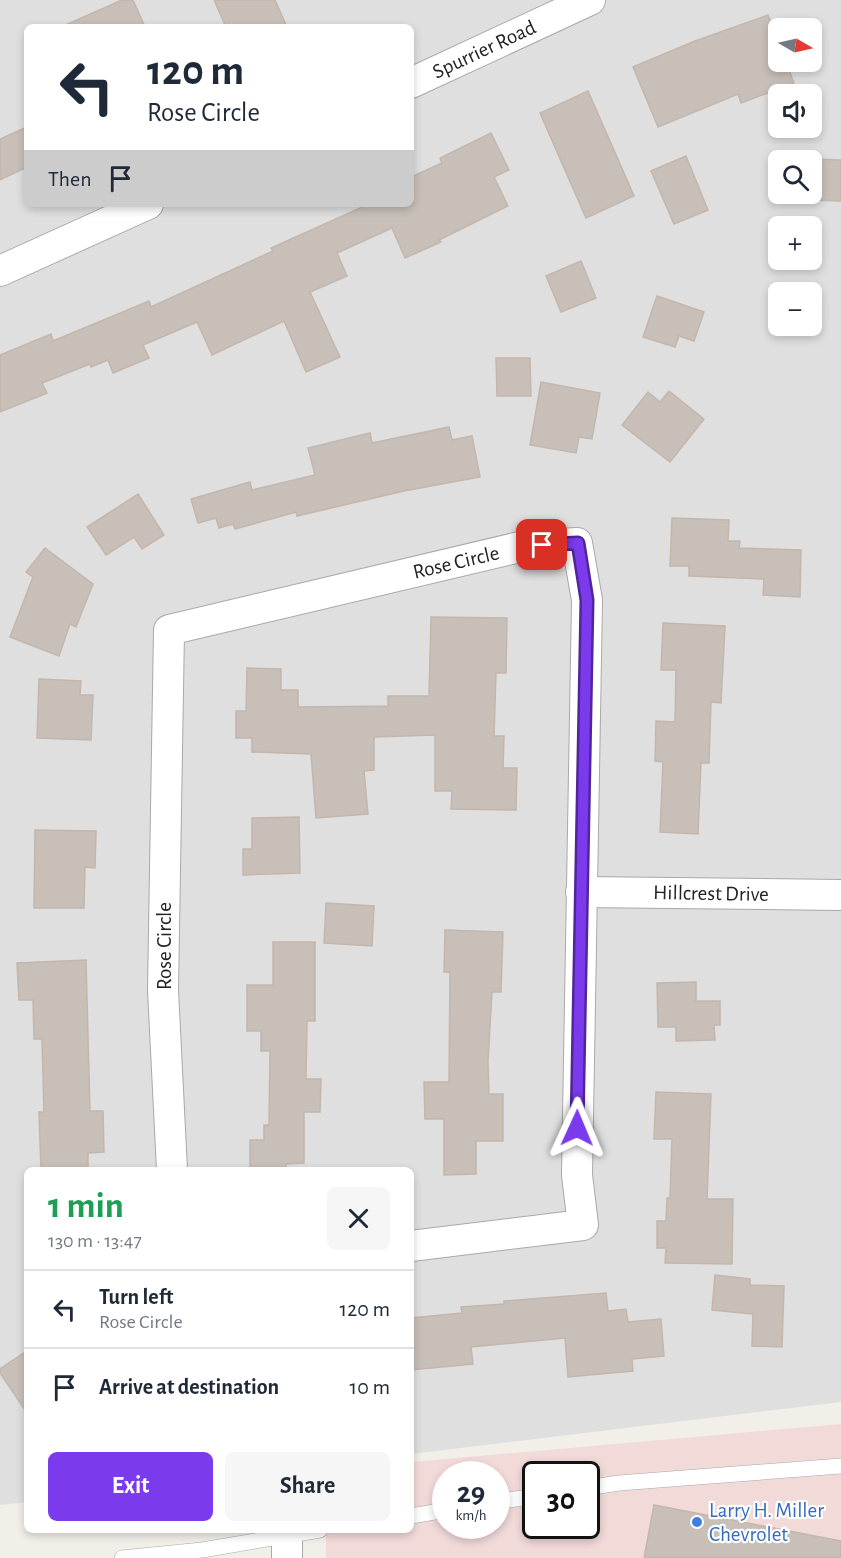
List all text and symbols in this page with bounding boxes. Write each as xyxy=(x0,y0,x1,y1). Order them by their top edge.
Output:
street label: Spurrier Road xyxy=(429,16,539,83)
north arrow xyxy=(768,18,822,72)
map controls xyxy=(768,18,822,336)
icon: left xyxy=(48,48,126,126)
text: 120 m xyxy=(147,50,244,92)
button: sound xyxy=(768,84,822,138)
text: Rose Circle xyxy=(147,99,260,126)
button: search xyxy=(768,150,822,204)
icon: arrive xyxy=(104,162,137,195)
text: Then xyxy=(48,168,92,190)
button: + xyxy=(768,216,822,270)
button: − xyxy=(768,282,822,336)
pin xyxy=(516,519,567,570)
icon: arrive xyxy=(525,528,558,561)
street label: Rose Circle xyxy=(411,542,501,583)
street label: Hillcrest Drive xyxy=(653,882,769,905)
street label: Rose Circle xyxy=(154,902,175,990)
position arrow xyxy=(545,1096,609,1160)
button: close xyxy=(327,1187,390,1250)
text: 1 min xyxy=(48,1188,124,1224)
text: 130 m · 13:47 xyxy=(48,1231,142,1251)
text: Turn left xyxy=(99,1286,173,1308)
icon: left xyxy=(48,1293,81,1326)
text: 120 m xyxy=(340,1298,390,1320)
text: Rose Circle xyxy=(99,1312,183,1332)
icon: arrive xyxy=(48,1371,81,1404)
text: Arrive at destination xyxy=(99,1376,279,1398)
text: 10 m xyxy=(350,1376,390,1398)
button: Exit xyxy=(48,1452,213,1521)
button: Share xyxy=(225,1452,390,1521)
speed limit sign: 30 xyxy=(522,1461,600,1539)
text: 29 xyxy=(457,1478,485,1508)
place label: Larry H. Miller Chevrolet xyxy=(709,1500,824,1545)
text: km/h xyxy=(456,1508,486,1523)
marker: Larry H. Miller Chevrolet xyxy=(690,1515,704,1529)

